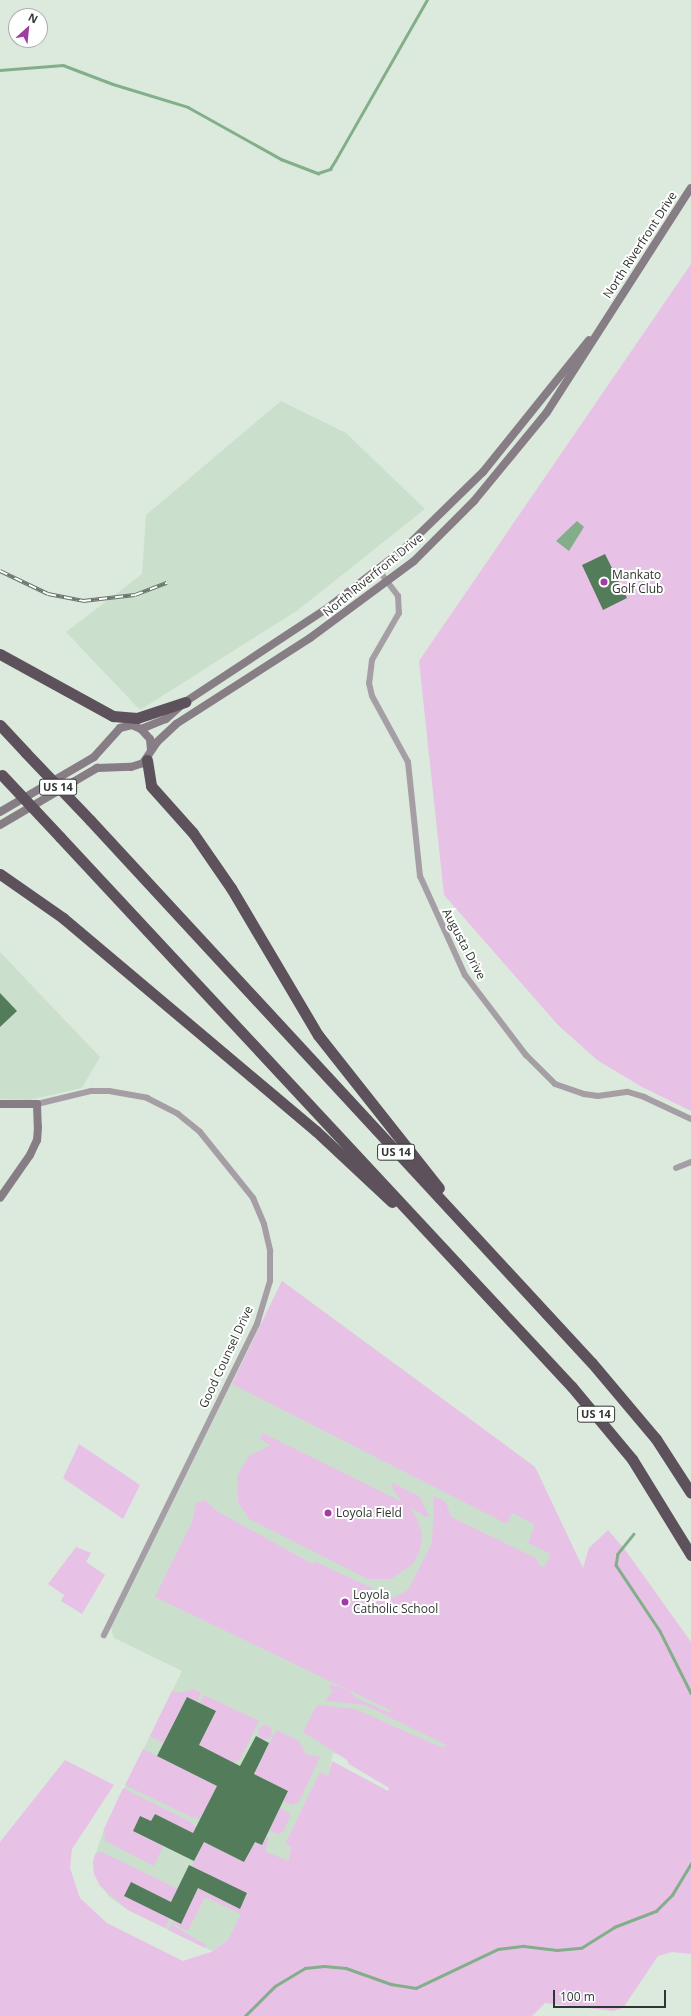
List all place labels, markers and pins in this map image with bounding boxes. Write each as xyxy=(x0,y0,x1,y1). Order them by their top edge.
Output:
place label: Mankato Golf Club xyxy=(612,568,663,596)
marker: Mankato Golf Club xyxy=(599,577,609,587)
place label: Loyola Field xyxy=(336,1506,402,1520)
marker: Loyola Field xyxy=(323,1508,333,1518)
place label: Loyola Catholic School xyxy=(353,1588,438,1616)
marker: Loyola Catholic School xyxy=(340,1597,350,1607)

